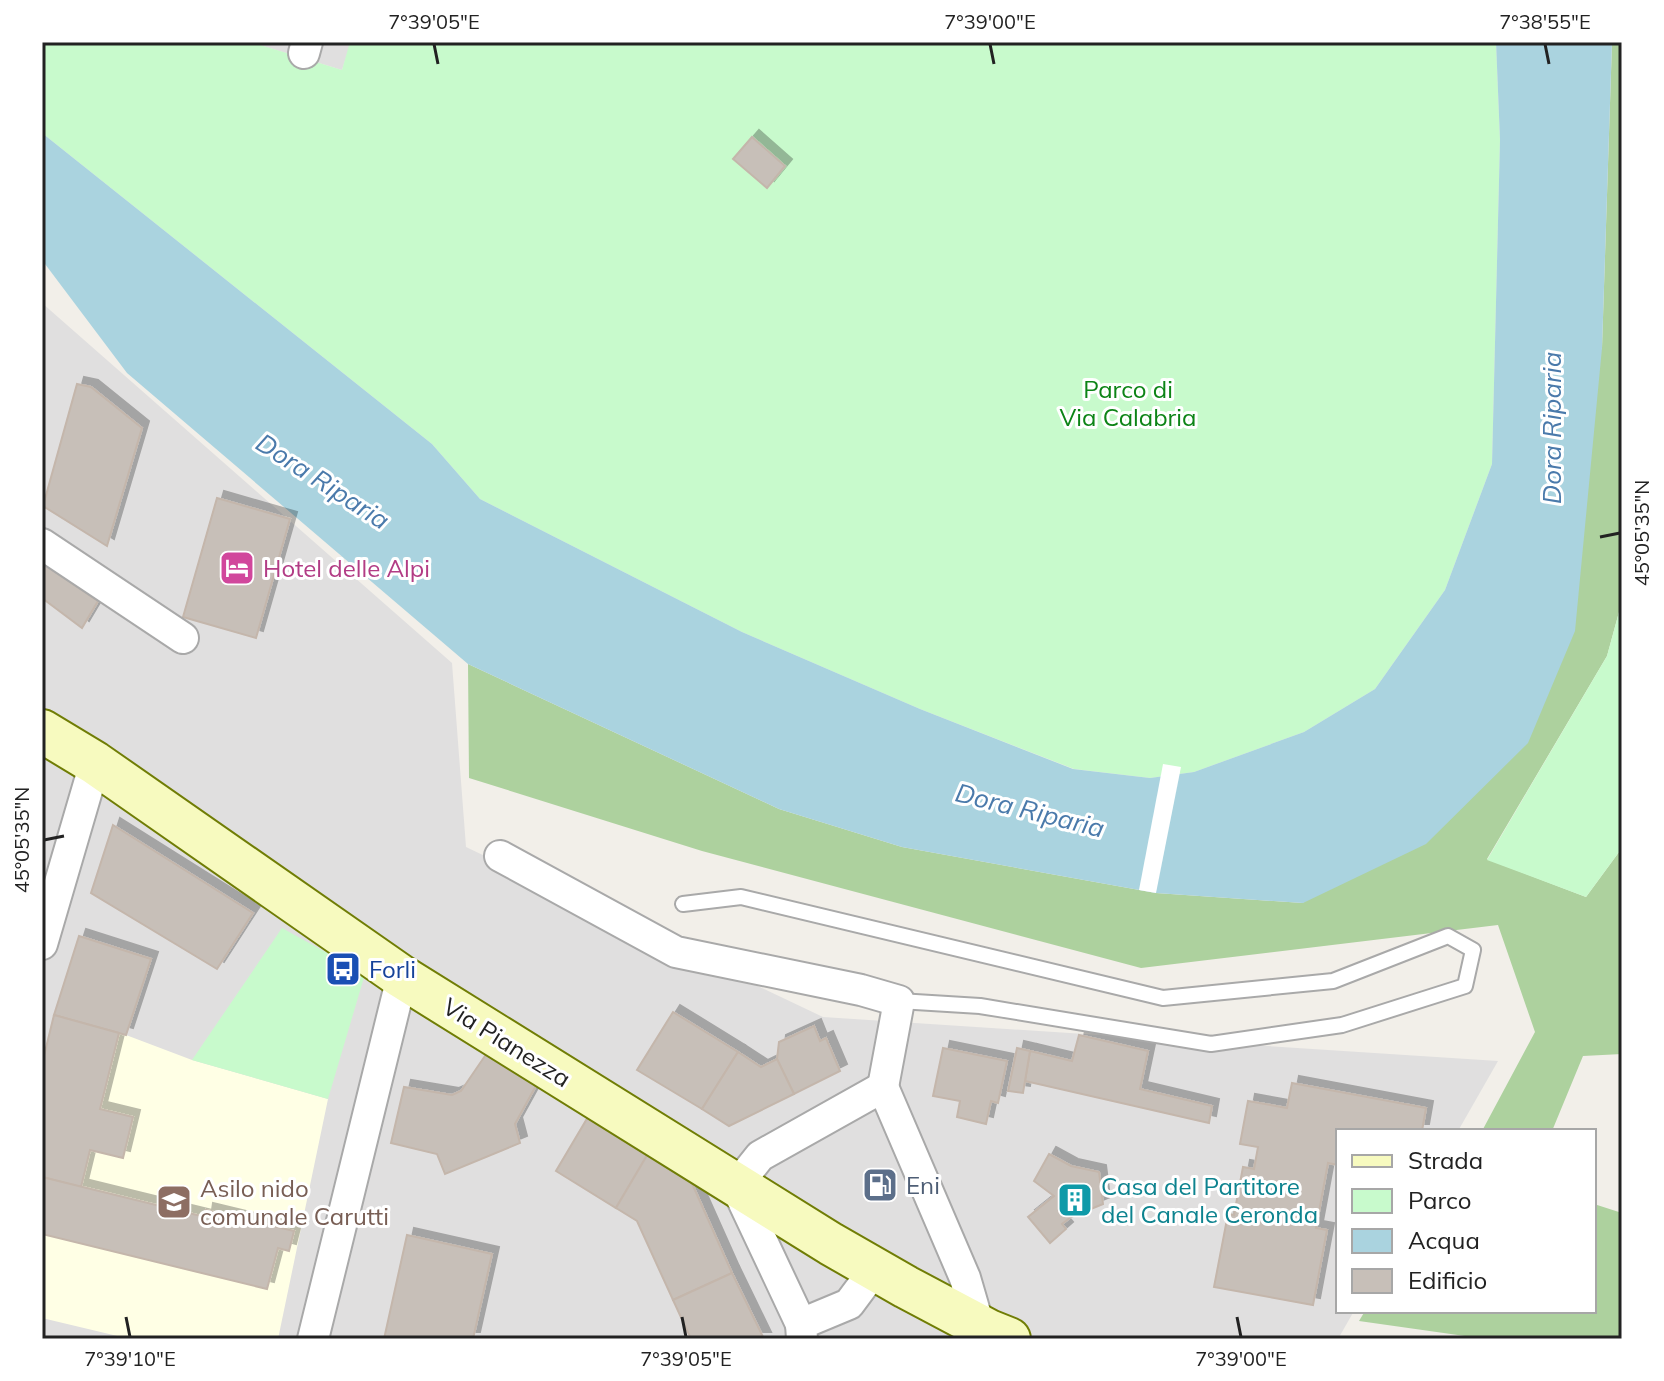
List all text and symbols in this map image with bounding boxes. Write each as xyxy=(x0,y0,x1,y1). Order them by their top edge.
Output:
text: 7°39'05"E xyxy=(388,9,480,34)
text: 7°39'00"E xyxy=(944,9,1036,34)
text: 7°38'55"E xyxy=(1499,9,1591,34)
water label: Dora Riparia xyxy=(1535,352,1568,504)
park label: Parco di Via Calabria xyxy=(1060,374,1196,432)
water label: Dora Riparia xyxy=(250,426,396,536)
text: 45°05'35"N xyxy=(1629,480,1654,586)
hotel icon: Hotel delle Alpi xyxy=(218,549,256,587)
place label: Hotel delle Alpi xyxy=(263,553,430,583)
water label: Dora Riparia xyxy=(952,776,1108,844)
text: 45°05'35"N xyxy=(9,787,34,893)
bus stop icon: Forli xyxy=(324,950,362,988)
place label: Forli xyxy=(369,954,416,984)
street label: Via Pianezza xyxy=(438,991,576,1093)
legend xyxy=(1336,1129,1596,1313)
text: Strada xyxy=(1408,1145,1483,1175)
fuel station icon: Eni xyxy=(861,1166,899,1204)
place label: Eni xyxy=(906,1170,940,1200)
place label: Casa del Partitore del Canale Ceronda xyxy=(1101,1171,1318,1229)
place label: Asilo nido comunale Carutti xyxy=(200,1173,389,1231)
building icon: Casa del Partitore del Canale Ceronda xyxy=(1056,1181,1094,1219)
school or university icon: Asilo nido comunale Carutti xyxy=(155,1183,193,1221)
text: Parco xyxy=(1408,1185,1471,1215)
text: Acqua xyxy=(1408,1225,1480,1255)
text: Edificio xyxy=(1408,1265,1487,1295)
text: 7°39'10"E xyxy=(84,1346,176,1371)
text: 7°39'05"E xyxy=(640,1346,732,1371)
text: 7°39'00"E xyxy=(1195,1346,1287,1371)

